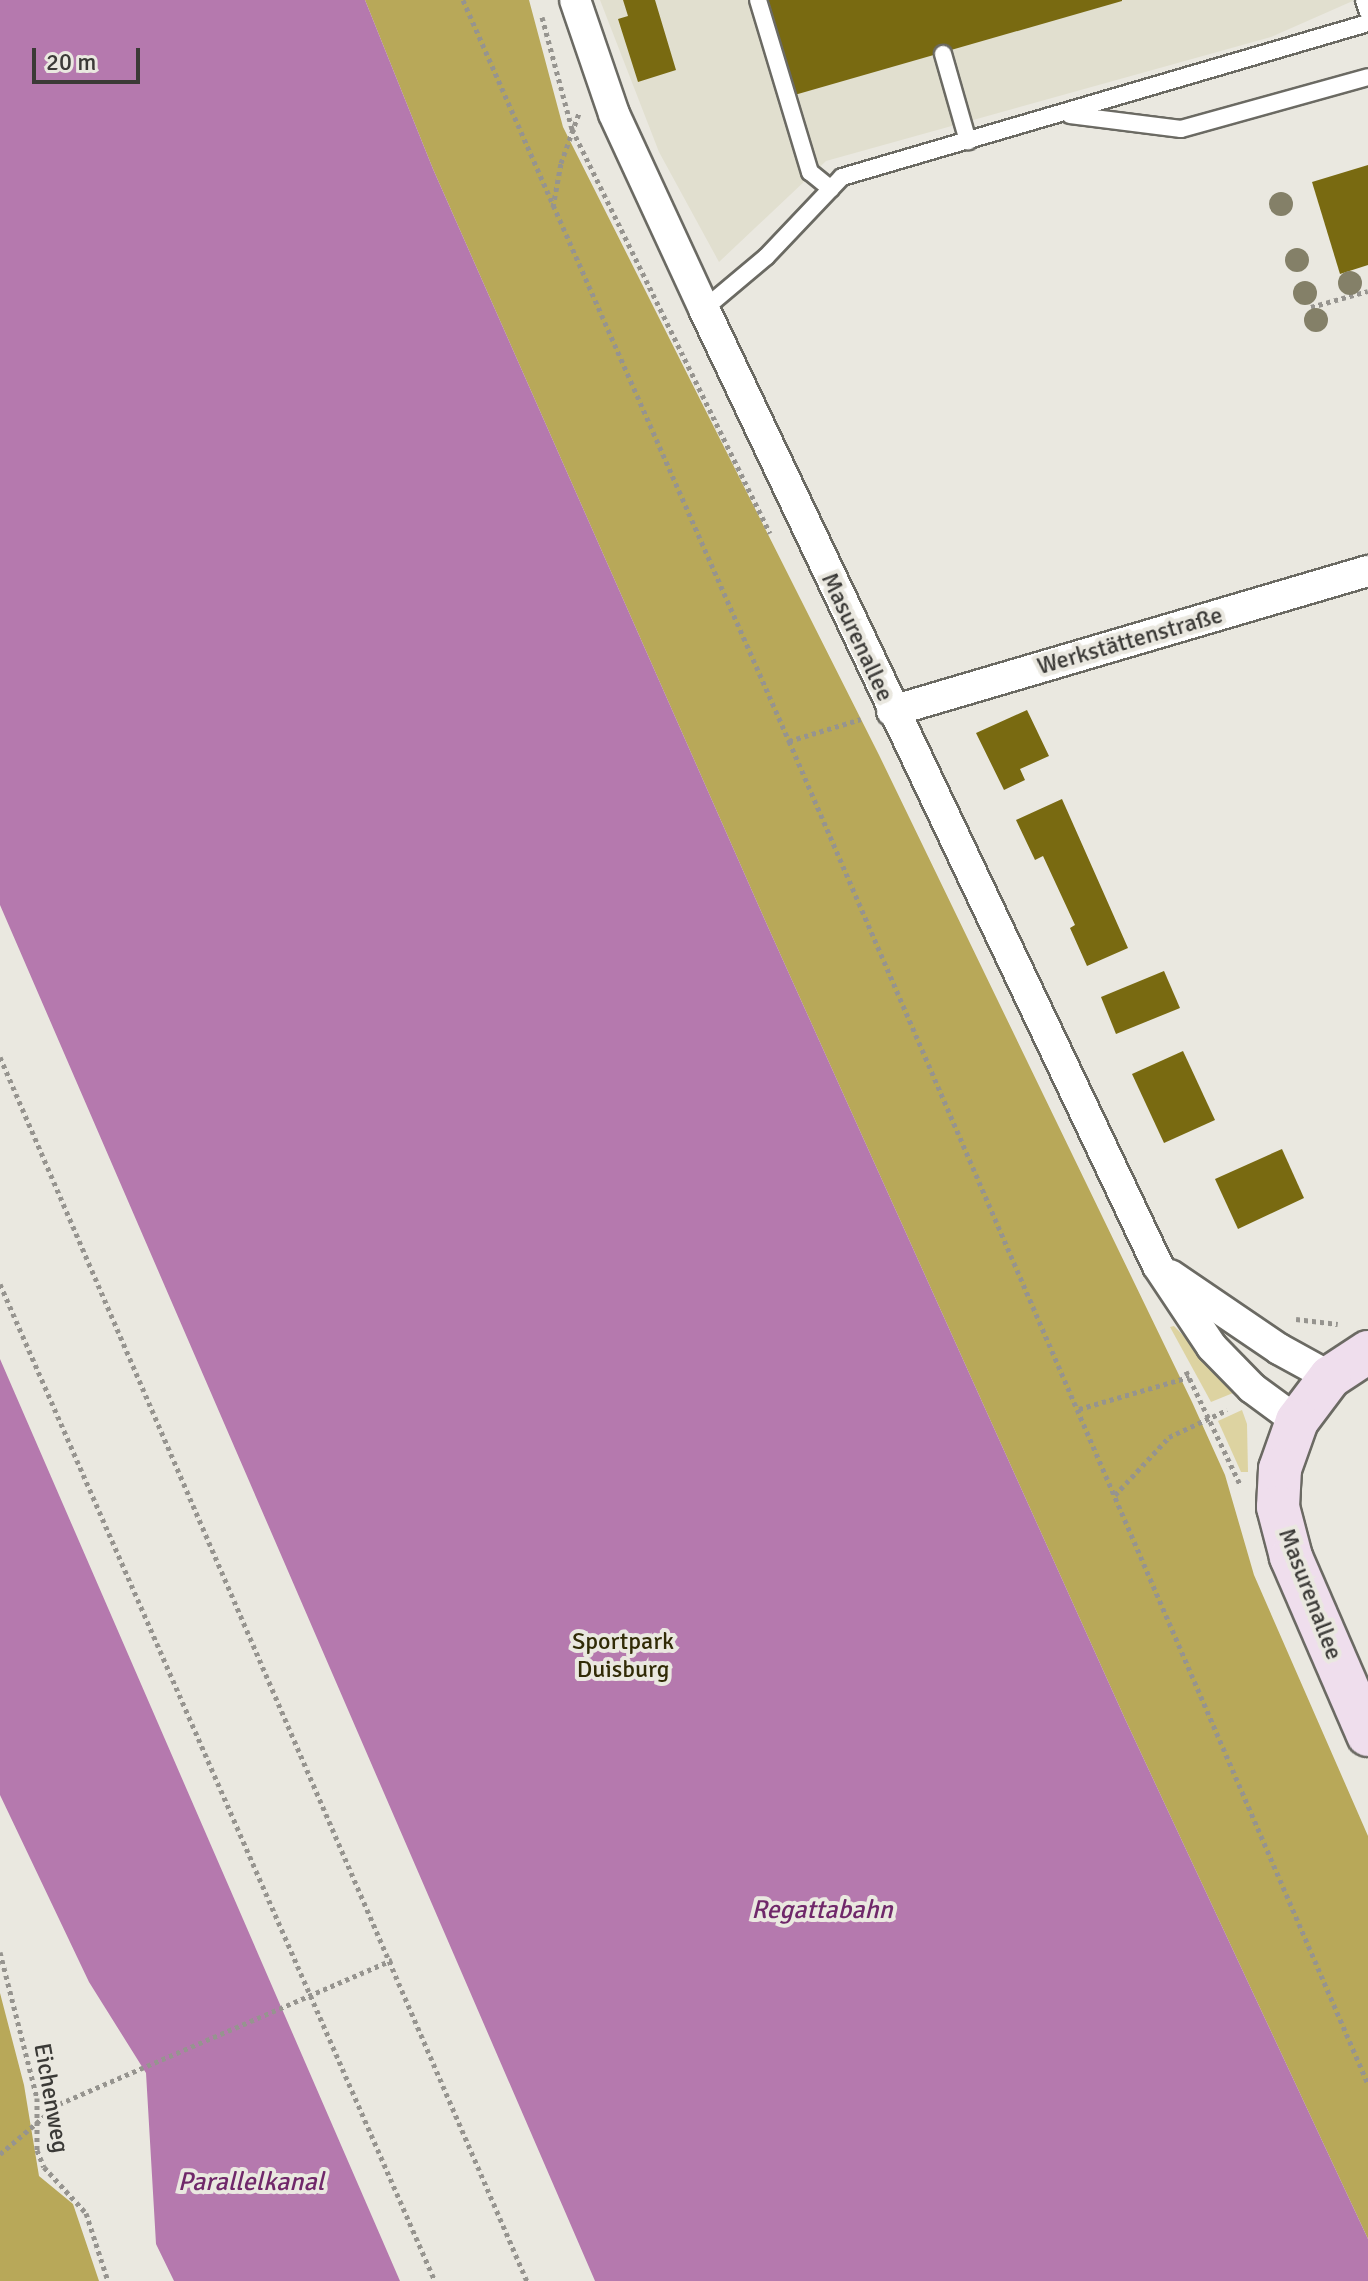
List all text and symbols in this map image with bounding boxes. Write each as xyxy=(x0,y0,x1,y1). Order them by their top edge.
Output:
scale bar xyxy=(36,32,144,82)
text: 20 m xyxy=(46,47,96,77)
street label: Masurenallee xyxy=(815,568,899,706)
street label: Werkstättenstraße xyxy=(1034,601,1226,681)
street label: Masurenallee xyxy=(1272,1524,1348,1664)
park label: Sportpark Duisburg xyxy=(572,1628,674,1684)
water label: Regattabahn xyxy=(751,1895,893,1927)
street label: Eichenweg xyxy=(27,2041,75,2155)
water label: Parallelkanal xyxy=(178,2167,324,2199)

